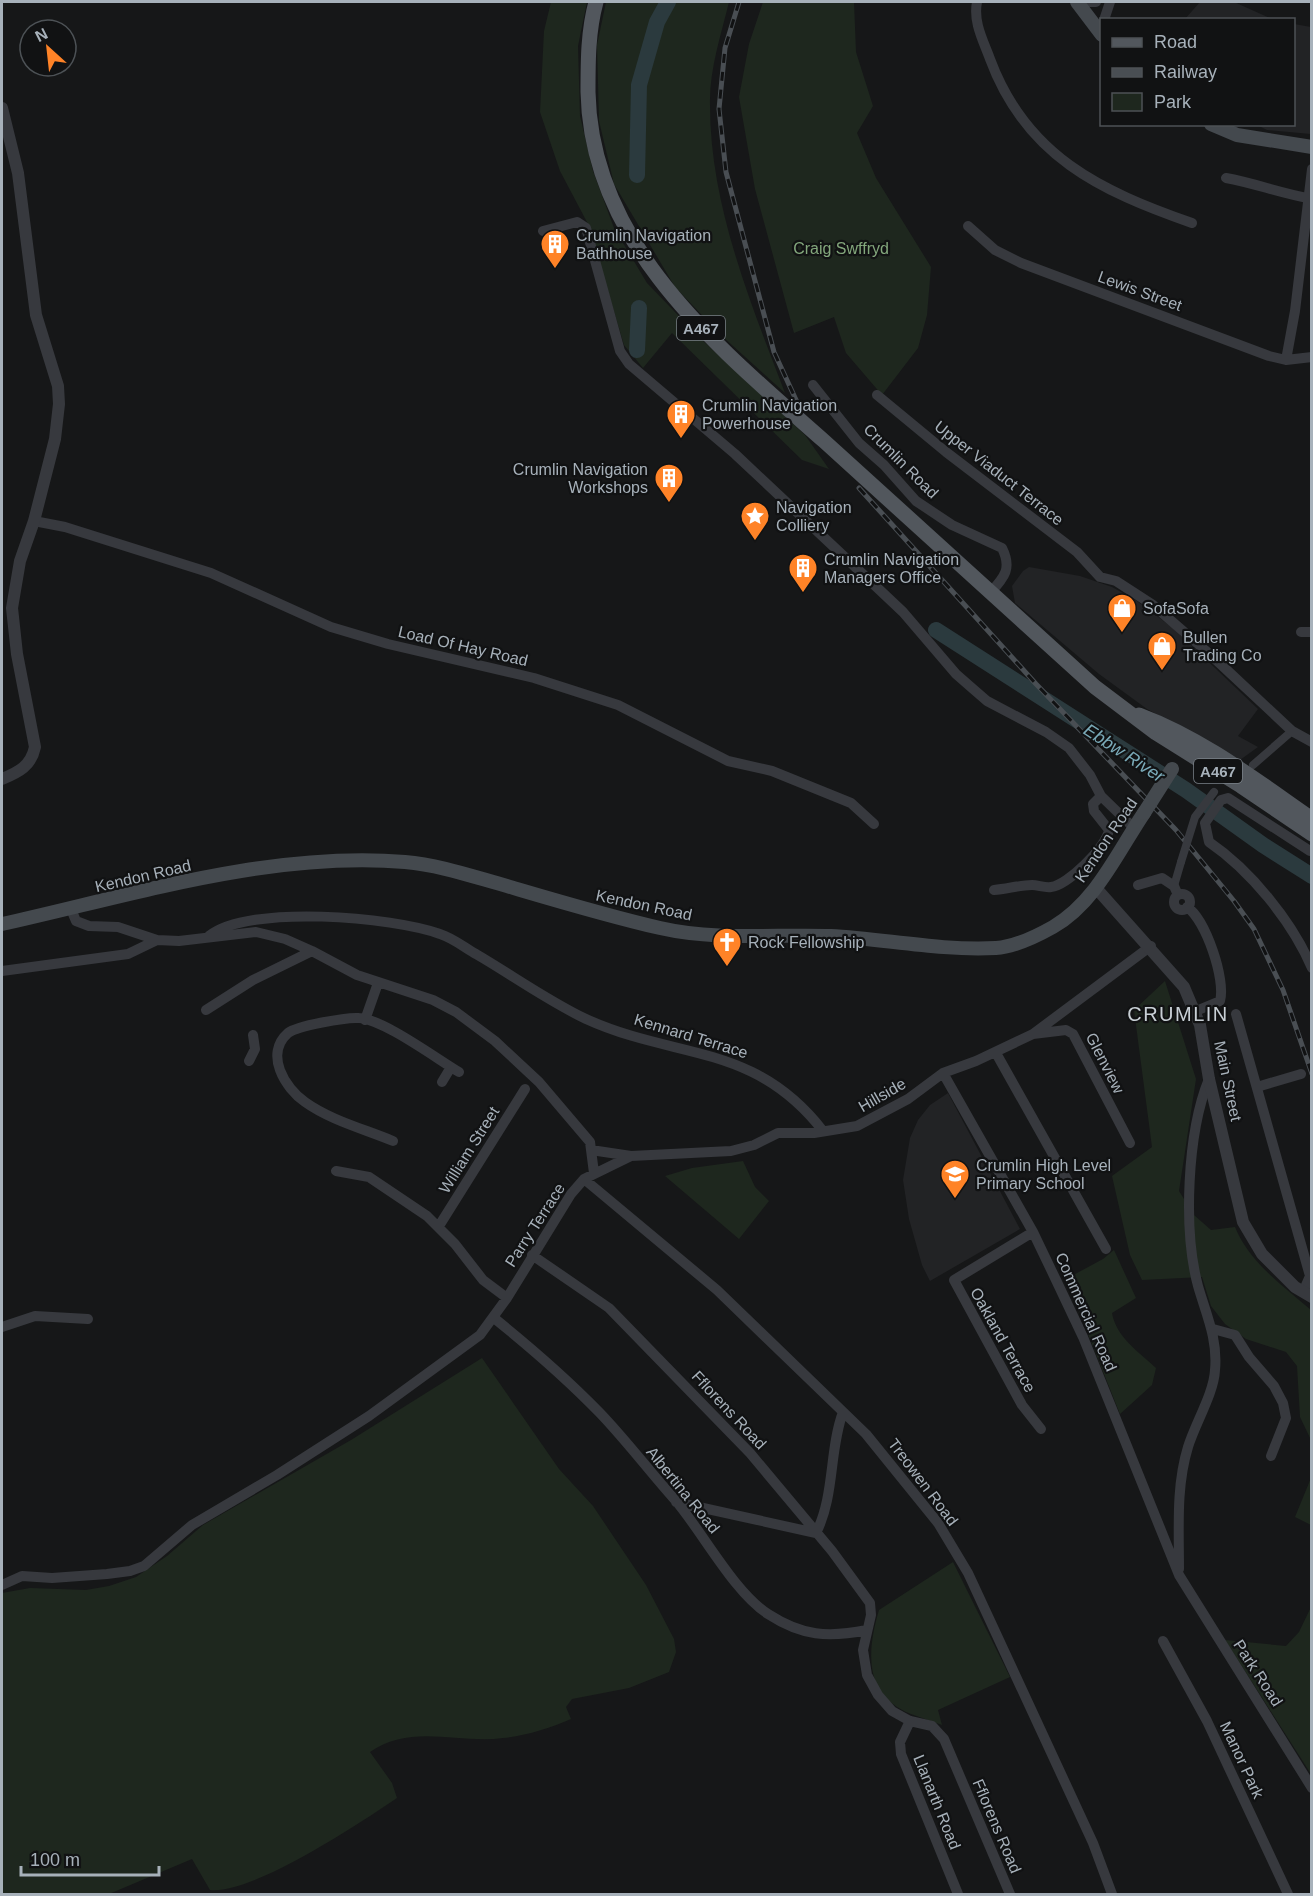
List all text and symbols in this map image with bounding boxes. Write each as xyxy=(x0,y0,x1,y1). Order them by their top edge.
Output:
north arrow xyxy=(18,18,78,78)
legend xyxy=(1100,18,1295,126)
text: N xyxy=(32,25,50,45)
text: Road xyxy=(1154,32,1197,52)
text: Railway xyxy=(1154,62,1217,82)
text: Park xyxy=(1154,92,1192,112)
place label: Crumlin Navigation Bathhouse xyxy=(576,227,711,262)
building icon: Crumlin Navigation Bathhouse xyxy=(539,228,571,270)
park label: Craig Swffryd xyxy=(793,240,889,257)
street label: Lewis Street xyxy=(1096,268,1185,314)
road number: A467 xyxy=(677,316,725,340)
place label: Crumlin Navigation Powerhouse xyxy=(702,397,837,432)
building icon: Crumlin Navigation Powerhouse xyxy=(665,398,697,440)
street label: Upper Viaduct Terrace xyxy=(931,417,1067,529)
street label: Crumlin Road xyxy=(860,420,942,502)
place label: Crumlin Navigation Workshops xyxy=(513,461,648,496)
building icon: Crumlin Navigation Workshops xyxy=(653,462,685,504)
place label: Navigation Colliery xyxy=(776,499,852,534)
place icon: Navigation Colliery xyxy=(739,500,771,542)
place label: Crumlin Navigation Managers Office xyxy=(824,551,959,586)
building icon: Crumlin Navigation Managers Office xyxy=(787,552,819,594)
shop icon: SofaSofa xyxy=(1106,592,1138,634)
place label: SofaSofa xyxy=(1143,600,1209,617)
street label: Load Of Hay Road xyxy=(397,623,529,669)
place label: Bullen Trading Co xyxy=(1183,629,1262,664)
shop icon: Bullen Trading Co xyxy=(1146,630,1178,672)
water label: Ebbw River xyxy=(1080,720,1169,787)
road number: A467 xyxy=(1194,759,1242,783)
street label: Kendon Road xyxy=(1072,795,1140,885)
street label: Kendon Road xyxy=(93,857,193,895)
street label: Kendon Road xyxy=(594,887,694,923)
church icon: Rock Fellowship xyxy=(711,926,743,968)
place label: Rock Fellowship xyxy=(748,934,865,951)
district label: CRUMLIN xyxy=(1127,1003,1229,1025)
street label: Kennard Terrace xyxy=(632,1011,750,1061)
street label: Glenview xyxy=(1082,1030,1128,1097)
street label: Main Street xyxy=(1211,1039,1245,1123)
street label: Hillside xyxy=(855,1075,909,1115)
street label: William Street xyxy=(436,1103,503,1196)
place label: Crumlin High Level Primary School xyxy=(976,1157,1111,1192)
school or university icon: Crumlin High Level Primary School xyxy=(939,1158,971,1200)
street label: Parry Terrace xyxy=(502,1180,568,1270)
street label: Commercial Road xyxy=(1052,1250,1120,1374)
street label: Oakland Terrace xyxy=(967,1285,1039,1395)
street label: Fflorens Road xyxy=(689,1367,769,1453)
street label: Treowen Road xyxy=(885,1435,961,1529)
street label: Albertina Road xyxy=(643,1444,723,1536)
street label: Park Road xyxy=(1230,1637,1286,1709)
street label: Manor Park xyxy=(1217,1719,1268,1802)
street label: Llanarth Road xyxy=(910,1752,964,1852)
street label: Fflorens Road xyxy=(970,1776,1024,1876)
scale bar xyxy=(21,1839,159,1877)
text: 100 m xyxy=(30,1850,80,1870)

